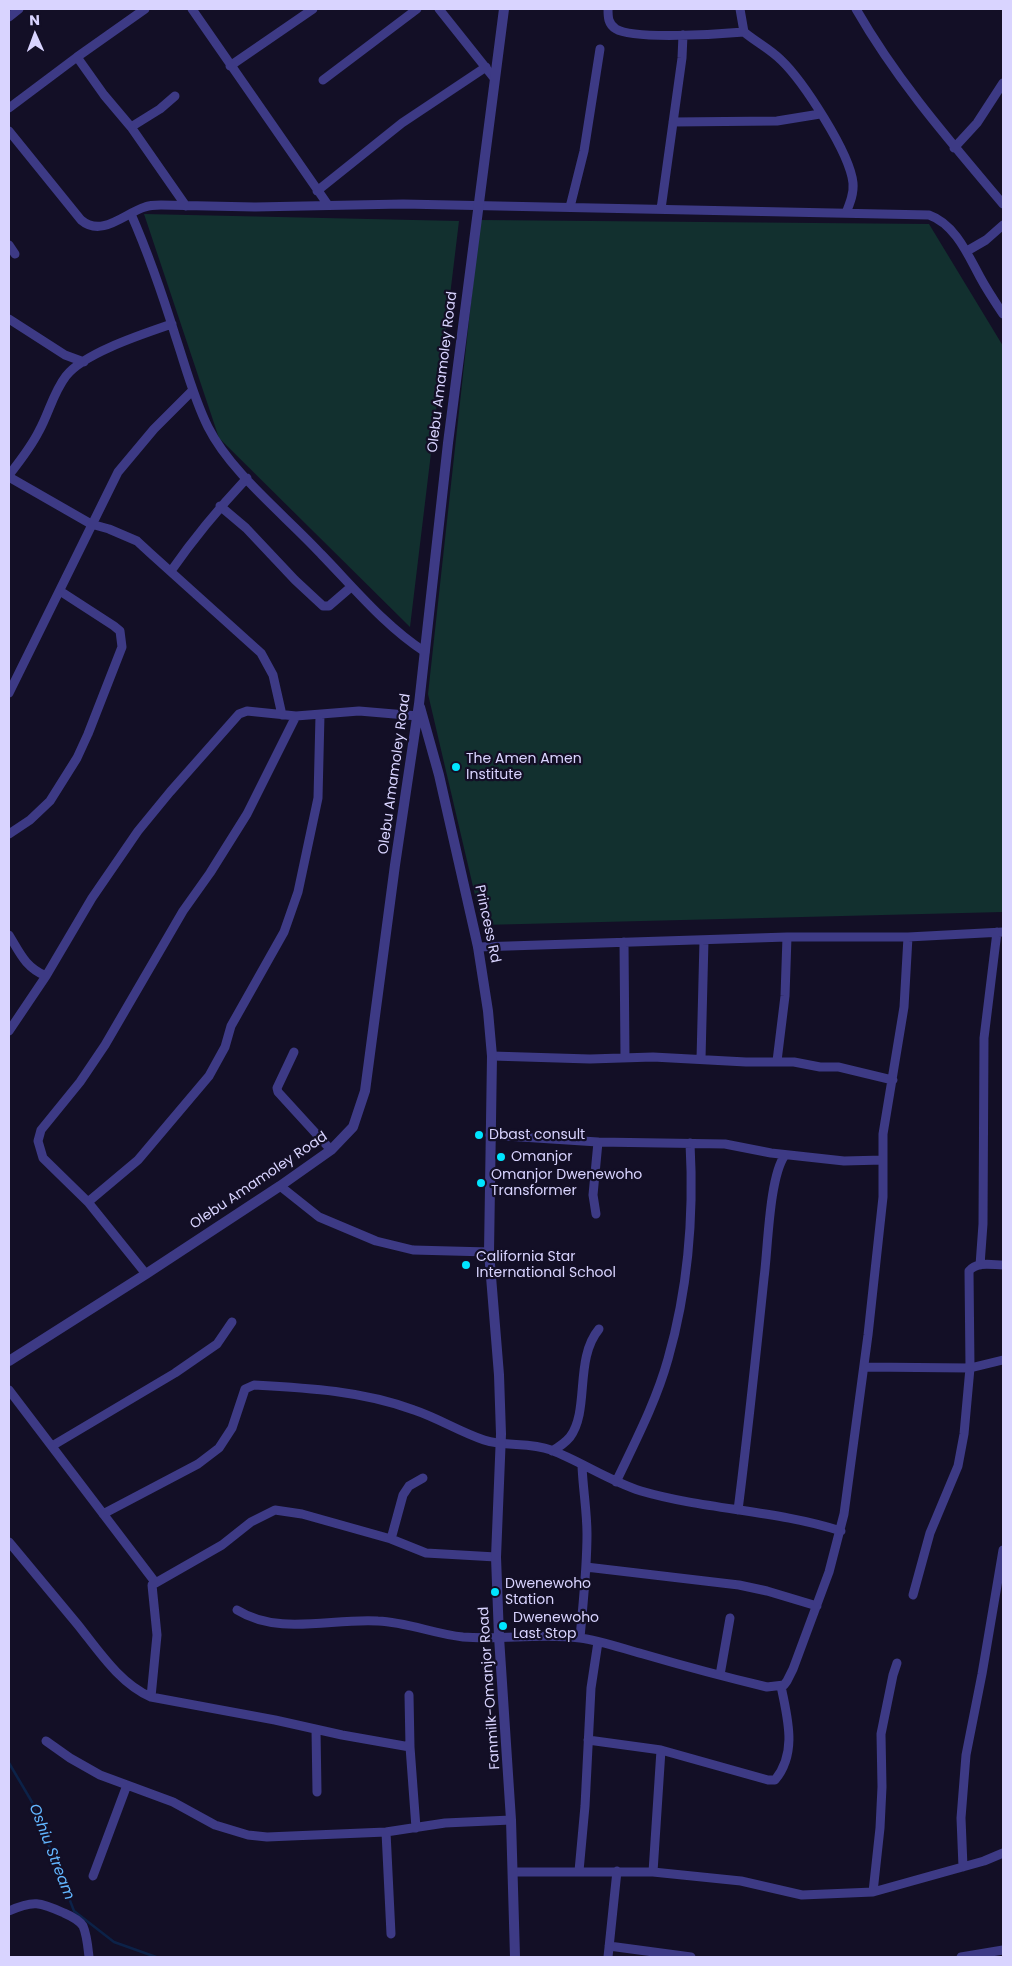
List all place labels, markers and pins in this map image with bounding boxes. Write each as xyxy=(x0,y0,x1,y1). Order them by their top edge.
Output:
place label: The Amen Amen Institute xyxy=(466,751,582,784)
marker: The Amen Amen Institute xyxy=(450,761,462,773)
place label: Dbast consult xyxy=(489,1127,585,1143)
marker: Dbast consult xyxy=(473,1129,485,1141)
place label: Omanjor xyxy=(511,1149,573,1165)
marker: Omanjor xyxy=(495,1151,507,1163)
place label: Omanjor Dwenewoho Transformer xyxy=(491,1167,642,1200)
marker: Omanjor Dwenewoho Transformer xyxy=(475,1177,487,1189)
place label: California Star International School xyxy=(476,1249,616,1282)
marker: California Star International School xyxy=(460,1259,472,1271)
place label: Dwenewoho Station xyxy=(505,1576,591,1608)
marker: Dwenewoho Station xyxy=(489,1586,501,1598)
place label: Dwenewoho Last Stop xyxy=(513,1610,599,1642)
marker: Dwenewoho Last Stop xyxy=(497,1620,509,1632)

